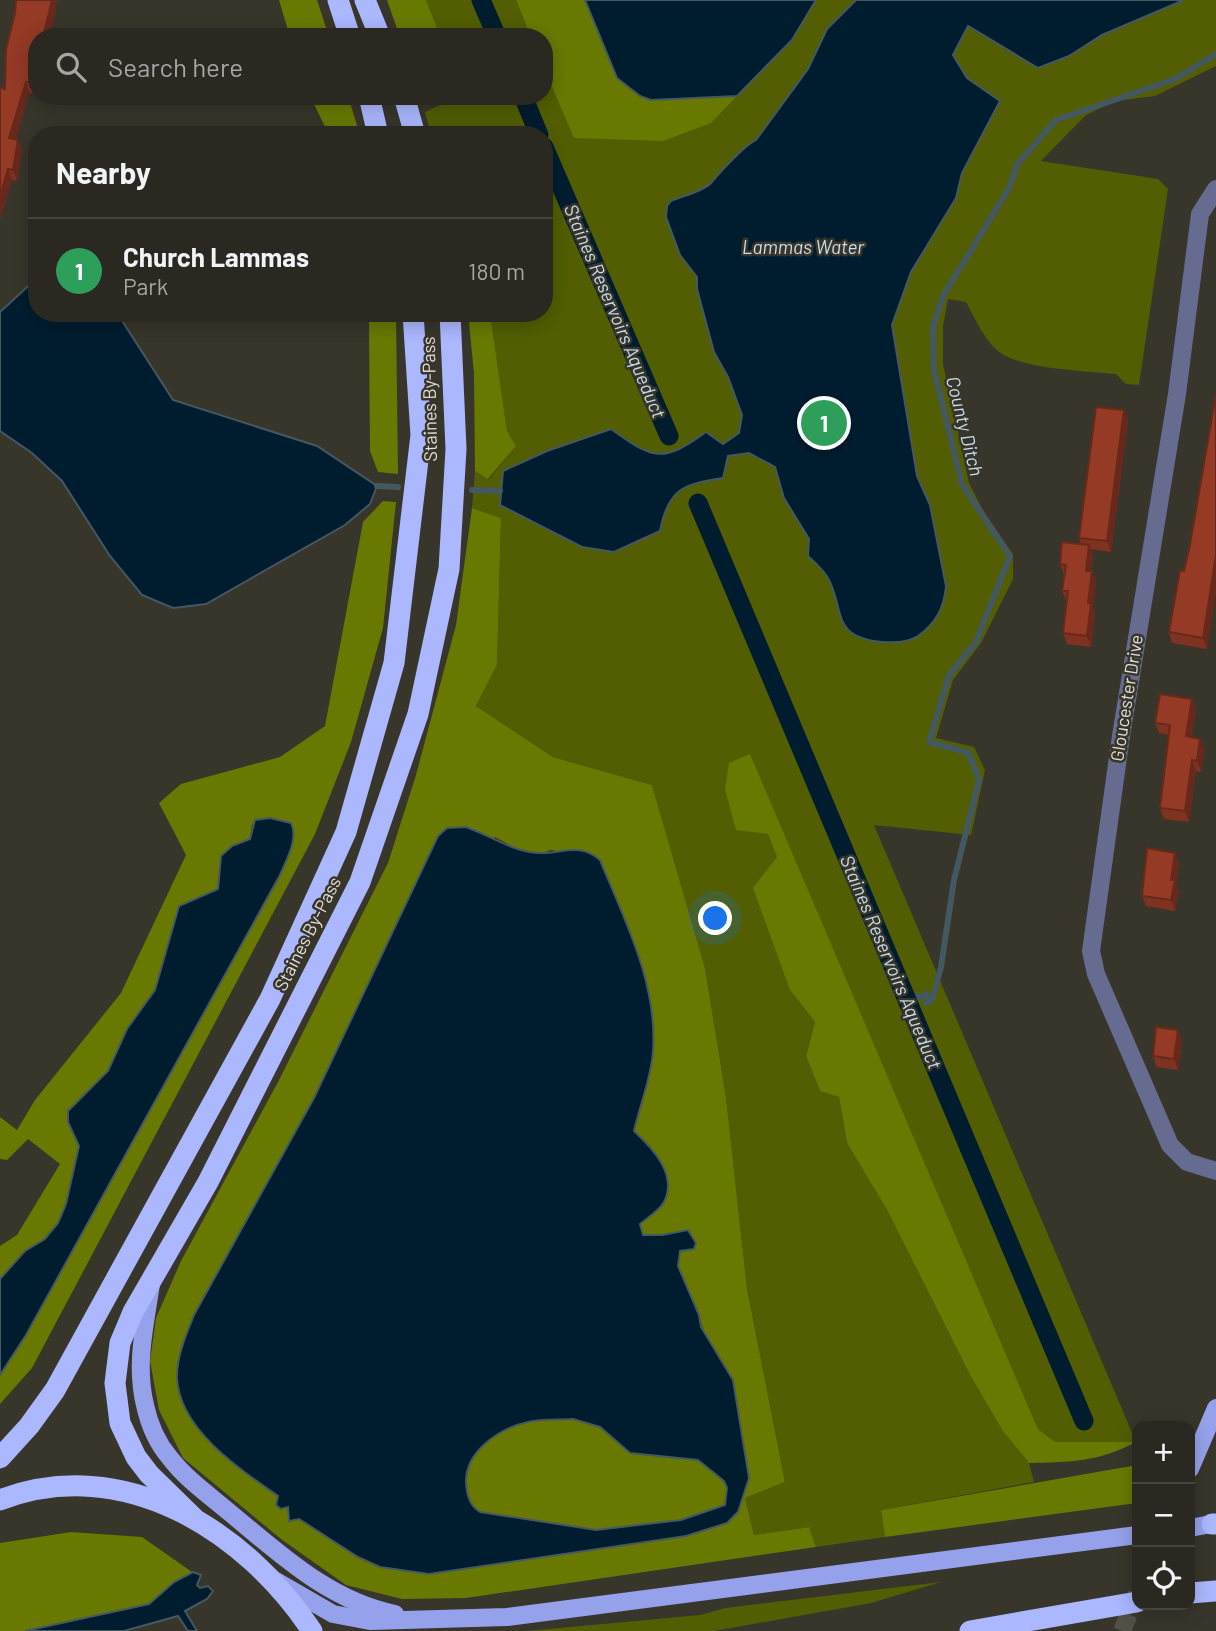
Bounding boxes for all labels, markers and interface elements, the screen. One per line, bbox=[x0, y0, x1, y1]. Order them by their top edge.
search box bbox=[28, 28, 553, 105]
icon: search bbox=[52, 48, 90, 86]
text: Search here bbox=[108, 51, 243, 82]
text: Nearby bbox=[56, 154, 151, 190]
water label: Staines Reservoirs Aqueduct bbox=[560, 200, 671, 422]
water label: Lammas Water bbox=[742, 235, 865, 258]
text: Church Lammas bbox=[123, 241, 309, 272]
text: 1 bbox=[75, 257, 83, 285]
text: 180 m bbox=[468, 257, 525, 285]
text: Park bbox=[123, 272, 168, 300]
street label: Staines By-Pass bbox=[417, 336, 441, 462]
water label: County Ditch bbox=[942, 374, 989, 478]
pin: 1 bbox=[801, 397, 847, 449]
street label: Gloucester Drive bbox=[1105, 633, 1147, 763]
water label: Staines Reservoirs Aqueduct bbox=[836, 851, 947, 1073]
street label: Staines By-Pass bbox=[269, 873, 345, 994]
your location bbox=[698, 901, 732, 935]
map controls bbox=[1132, 1421, 1195, 1610]
button: + bbox=[1132, 1421, 1195, 1484]
button: − bbox=[1132, 1484, 1195, 1547]
button: locate bbox=[1132, 1547, 1195, 1610]

